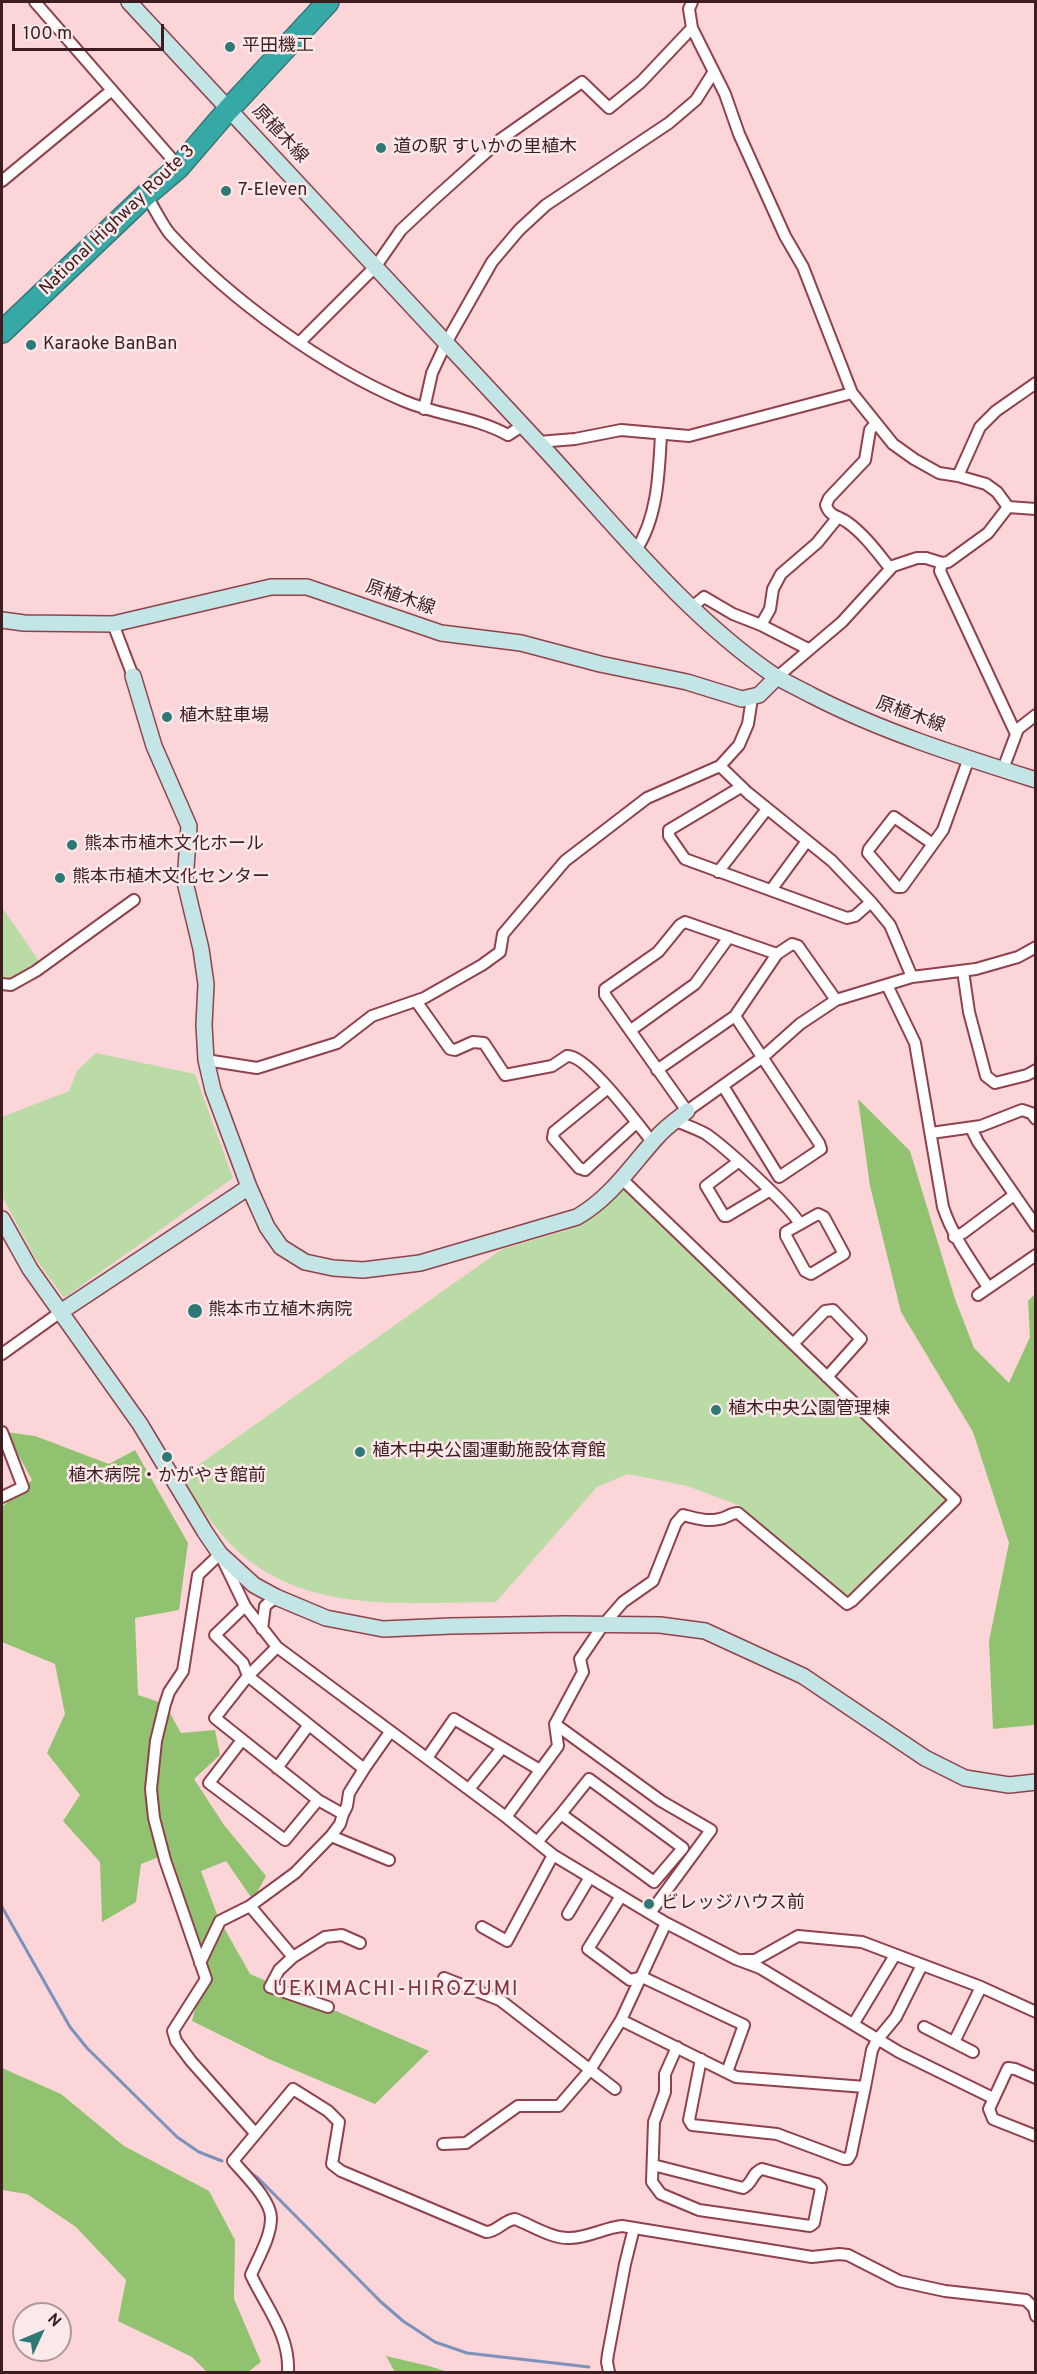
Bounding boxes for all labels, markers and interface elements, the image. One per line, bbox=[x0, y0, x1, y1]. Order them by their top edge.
scale bar bbox=[15, 12, 166, 50]
text: 100 m bbox=[23, 23, 72, 46]
place label: 平田機工 bbox=[242, 36, 314, 58]
marker: 平田機工 bbox=[223, 40, 237, 54]
street label: 原植木線 bbox=[247, 101, 311, 169]
place label: 道の駅 すいかの里植木 bbox=[393, 137, 577, 159]
street label: National Highway Route 3 bbox=[36, 141, 200, 301]
marker: 道の駅 すいかの里植木 bbox=[374, 141, 388, 155]
place label: 7-Eleven bbox=[238, 180, 307, 202]
marker: 7-Eleven bbox=[219, 184, 233, 198]
place label: Karaoke BanBan bbox=[43, 334, 177, 356]
marker: Karaoke BanBan bbox=[24, 338, 38, 352]
street label: 原植木線 bbox=[362, 577, 438, 621]
street label: 原植木線 bbox=[872, 694, 948, 738]
place label: 植木駐車場 bbox=[179, 706, 269, 728]
marker: 植木駐車場 bbox=[160, 710, 174, 724]
place label: 熊本市植木文化ホール bbox=[84, 834, 264, 856]
marker: 熊本市植木文化ホール bbox=[65, 838, 79, 852]
place label: 熊本市植木文化センター bbox=[72, 867, 270, 889]
marker: 熊本市植木文化センター bbox=[53, 871, 67, 885]
place label: 熊本市立植木病院 bbox=[208, 1300, 352, 1322]
marker: 熊本市立植木病院 bbox=[186, 1302, 204, 1320]
place label: 植木中央公園管理棟 bbox=[728, 1399, 890, 1421]
marker: 植木中央公園管理棟 bbox=[709, 1403, 723, 1417]
place label: 植木中央公園運動施設体育館 bbox=[372, 1441, 606, 1463]
marker: 植木中央公園運動施設体育館 bbox=[353, 1445, 367, 1459]
marker: 植木病院・かがやき館前 bbox=[160, 1450, 174, 1464]
place label: 植木病院・かがやき館前 bbox=[68, 1466, 266, 1488]
place label: ビレッジハウス前 bbox=[661, 1893, 805, 1915]
marker: ビレッジハウス前 bbox=[642, 1897, 656, 1911]
district label: UEKIMACHI-HIROZUMI bbox=[273, 1978, 519, 2004]
north arrow bbox=[12, 2302, 72, 2362]
text: N bbox=[42, 2310, 65, 2332]

